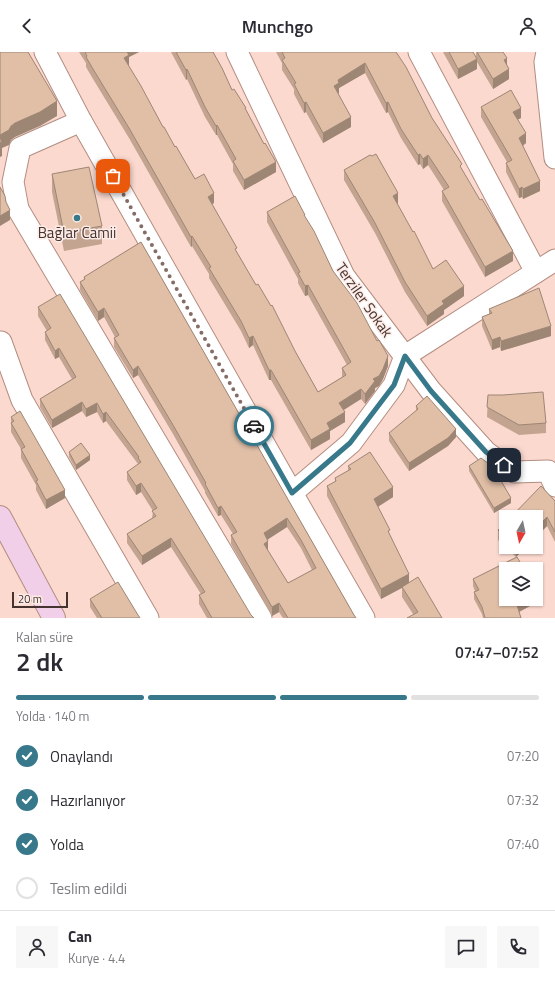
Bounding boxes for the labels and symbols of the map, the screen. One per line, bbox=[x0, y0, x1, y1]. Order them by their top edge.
pin bbox=[96, 159, 130, 193]
marker: Bağlar Camii bbox=[72, 213, 82, 223]
place label: Bağlar Camii bbox=[38, 221, 116, 244]
street label: Terziler Sokak bbox=[330, 258, 399, 342]
courier bbox=[234, 406, 274, 446]
pin bbox=[487, 448, 521, 482]
north arrow bbox=[499, 510, 543, 554]
scale bar bbox=[12, 590, 68, 609]

